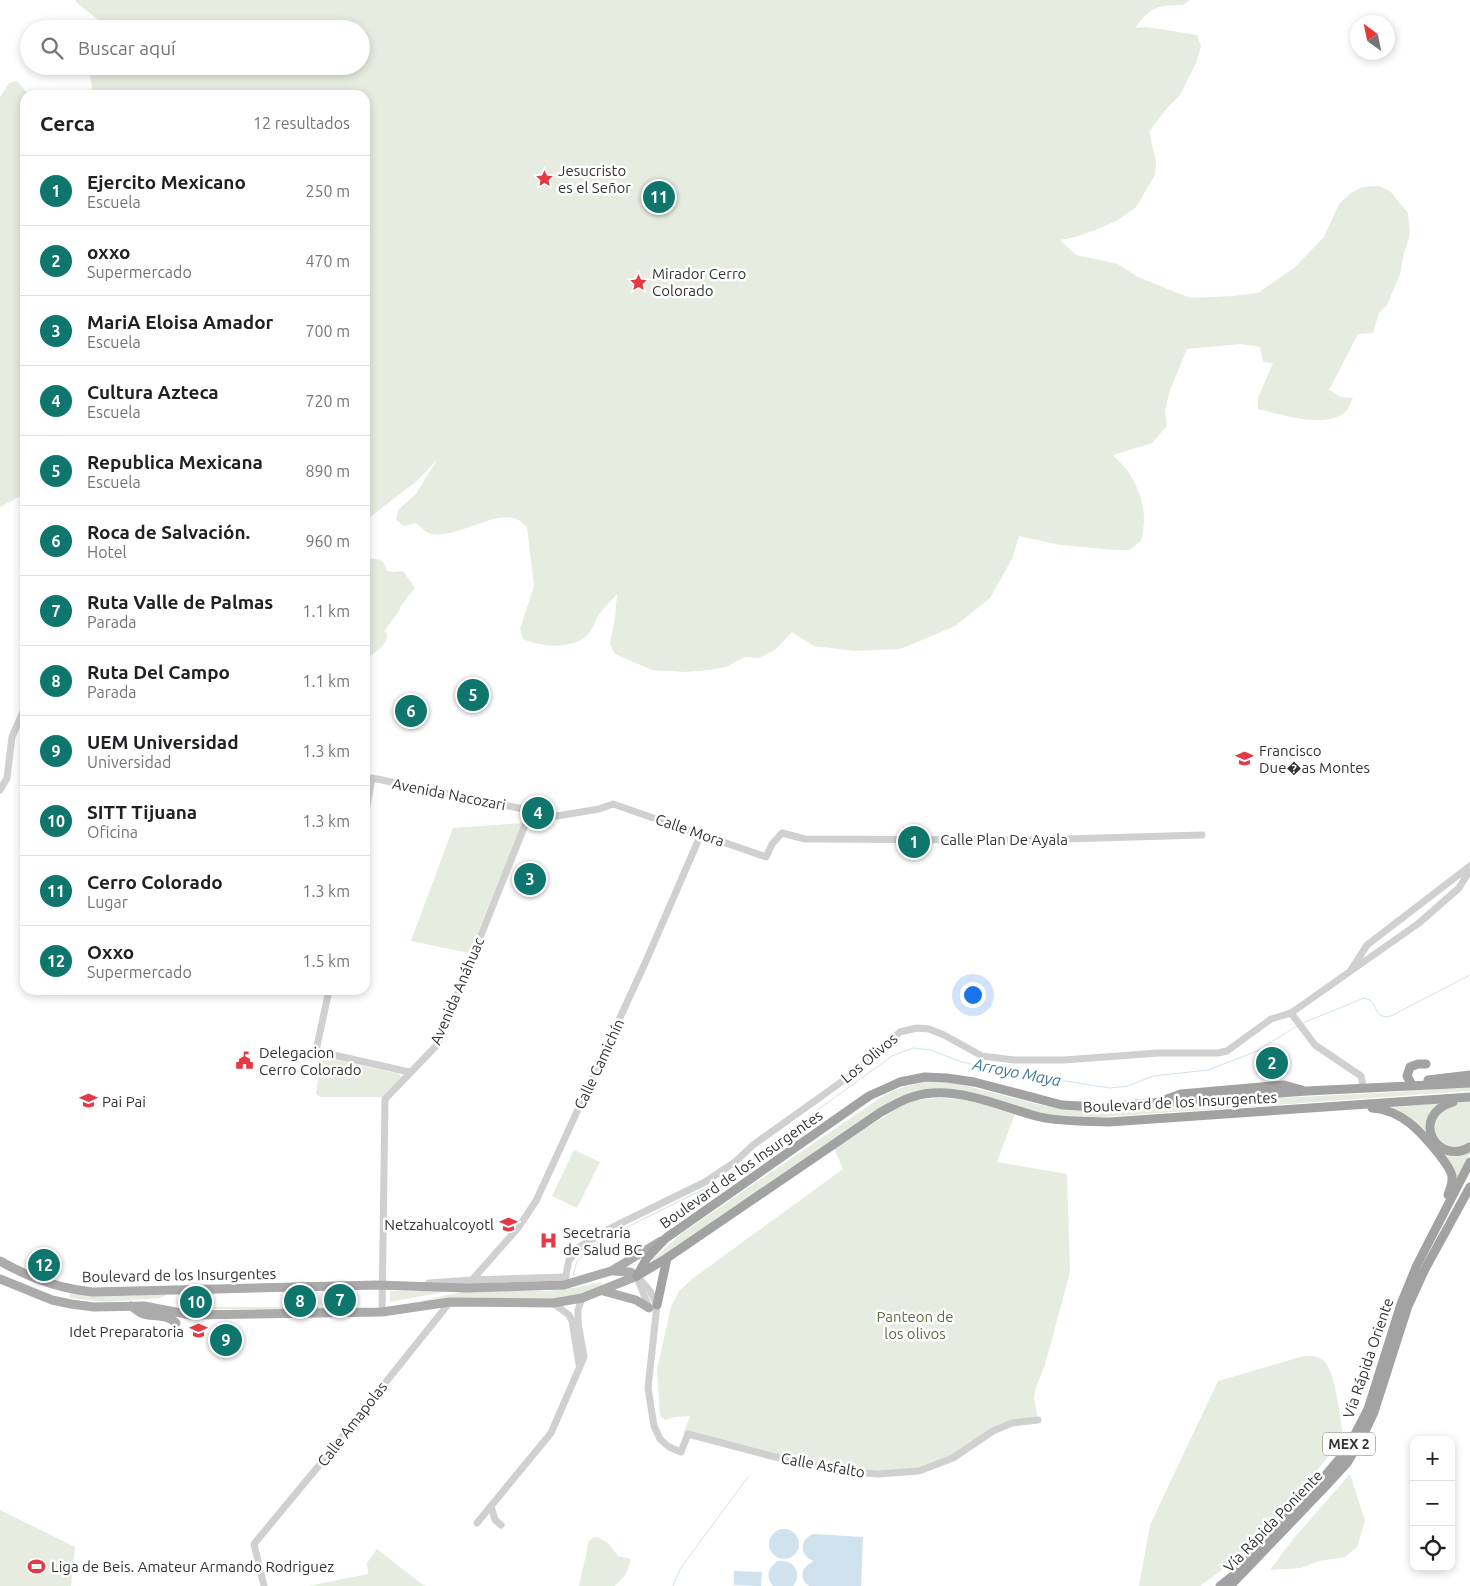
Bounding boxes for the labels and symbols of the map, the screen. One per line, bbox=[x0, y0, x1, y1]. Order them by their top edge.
north arrow bbox=[1350, 15, 1395, 60]
place label: Jesucristo es el Señor bbox=[558, 162, 631, 196]
place icon: Jesucristo es el Señor bbox=[534, 169, 554, 189]
pin: 11 bbox=[643, 178, 675, 216]
place label: Mirador Cerro Colorado bbox=[652, 265, 746, 299]
place icon: Mirador Cerro Colorado bbox=[628, 272, 648, 292]
pin: 5 bbox=[457, 676, 489, 714]
pin: 6 bbox=[395, 692, 427, 730]
place label: Francisco Due�as Montes bbox=[1259, 742, 1370, 776]
school or university icon: Francisco Due�as Montes bbox=[1235, 749, 1255, 769]
street label: Avenida Nacozari bbox=[391, 775, 507, 813]
pin: 4 bbox=[522, 794, 554, 832]
street label: Calle Mora bbox=[653, 810, 727, 850]
pin: 1 bbox=[898, 823, 930, 861]
street label: Calle Plan De Ayala bbox=[940, 831, 1068, 848]
pin: 3 bbox=[514, 860, 546, 898]
street label: Avenida Anáhuac bbox=[427, 935, 487, 1047]
your location bbox=[960, 982, 986, 1008]
street label: Calle Camichín bbox=[571, 1016, 627, 1112]
street label: Los Olivos bbox=[837, 1030, 901, 1086]
place label: Delegacion Cerro Colorado bbox=[259, 1044, 362, 1078]
pin: 2 bbox=[1256, 1044, 1288, 1082]
public building icon: Delegacion Cerro Colorado bbox=[235, 1051, 255, 1071]
water label: Arroyo Maya bbox=[970, 1054, 1063, 1089]
street label: Boulevard de los Insurgentes bbox=[1082, 1088, 1278, 1116]
school or university icon: Pai Pai bbox=[78, 1091, 98, 1111]
place label: Pai Pai bbox=[102, 1093, 146, 1110]
street label: Boulevard de los Insurgentes bbox=[657, 1106, 825, 1232]
school or university icon: Netzahualcoyotl bbox=[498, 1214, 518, 1234]
place label: Netzahualcoyotl bbox=[384, 1216, 494, 1233]
place label: Secetraria de Salud BC bbox=[563, 1224, 643, 1258]
hospital icon: Secetraria de Salud BC bbox=[539, 1231, 559, 1251]
pin: 12 bbox=[28, 1246, 60, 1284]
street label: Boulevard de los Insurgentes bbox=[82, 1265, 276, 1285]
pin: 7 bbox=[324, 1281, 356, 1319]
pin: 8 bbox=[284, 1282, 316, 1320]
pin: 10 bbox=[180, 1283, 212, 1321]
street label: Vía Rápida Oriente bbox=[1339, 1296, 1397, 1420]
park label: Panteon de los olivos bbox=[876, 1308, 954, 1342]
school or university icon: Idet Preparatoria bbox=[188, 1321, 208, 1341]
pin: 9 bbox=[210, 1321, 242, 1359]
place label: Idet Preparatoria bbox=[69, 1323, 184, 1340]
street label: Calle Amapolas bbox=[314, 1378, 390, 1470]
road number: MEX 2 bbox=[1323, 1432, 1375, 1456]
street label: Calle Asfalto bbox=[780, 1449, 866, 1481]
street label: Vía Rápida Poniente bbox=[1220, 1467, 1326, 1575]
sports icon: Liga de Beis. Amateur Armando Rodriguez bbox=[27, 1556, 47, 1576]
place label: Liga de Beis. Amateur Armando Rodriguez bbox=[51, 1558, 334, 1575]

